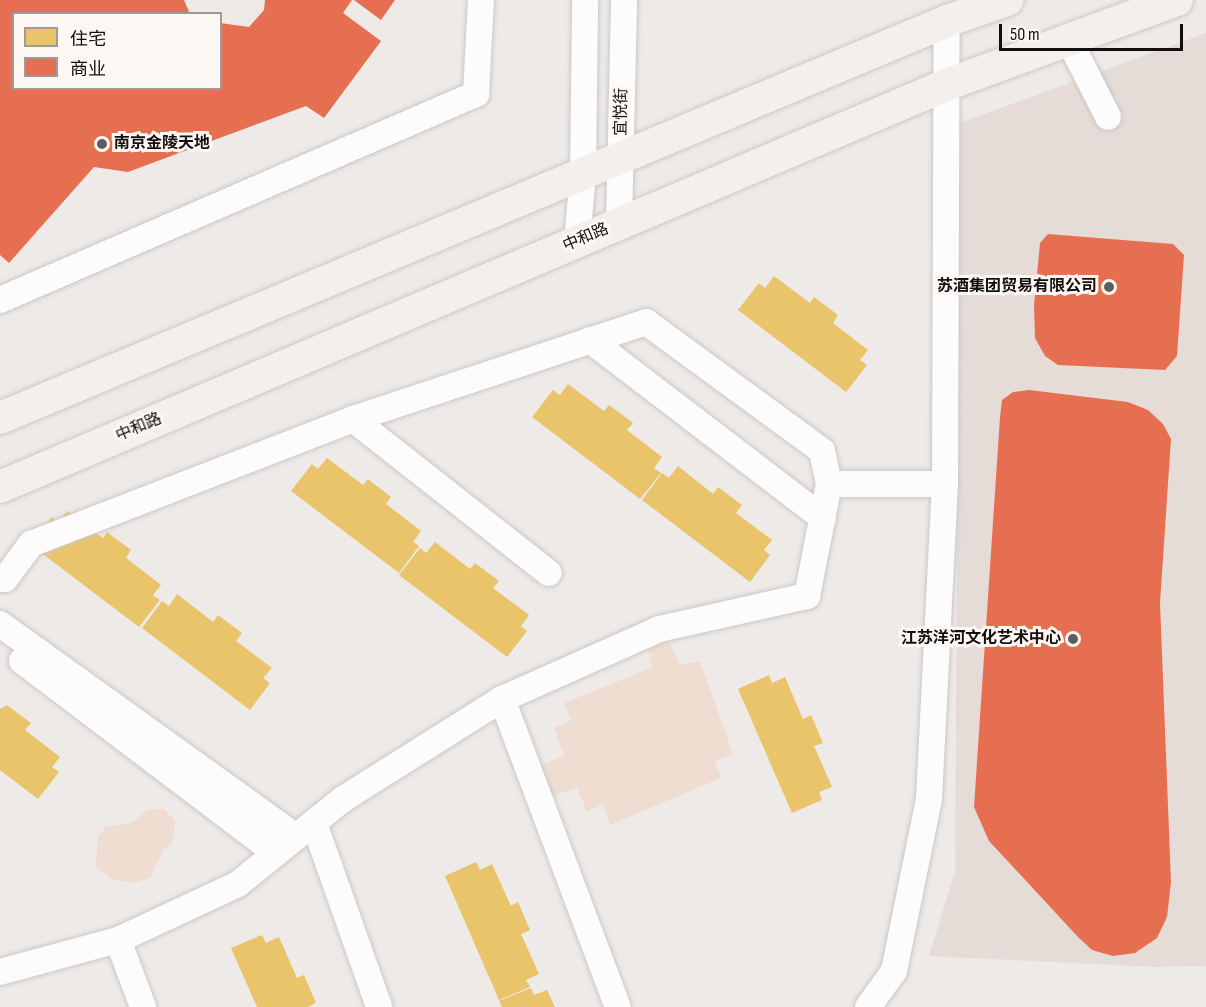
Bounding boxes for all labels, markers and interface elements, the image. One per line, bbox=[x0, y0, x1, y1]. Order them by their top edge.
legend bbox=[12, 12, 222, 90]
scale bar bbox=[1002, 12, 1186, 50]
text: 50 m bbox=[1010, 24, 1040, 45]
text: 住宅 bbox=[70, 29, 106, 50]
text: 商业 bbox=[70, 59, 106, 80]
street label: 宜悦街 bbox=[612, 88, 632, 136]
place label: 南京金陵天地 bbox=[114, 134, 210, 154]
marker: 南京金陵天地 bbox=[95, 137, 109, 151]
street label: 中和路 bbox=[560, 220, 612, 256]
place label: 苏酒集团贸易有限公司 bbox=[937, 277, 1097, 297]
marker: 苏酒集团贸易有限公司 bbox=[1102, 280, 1116, 294]
street label: 中和路 bbox=[113, 410, 165, 446]
place label: 江苏洋河文化艺术中心 bbox=[901, 629, 1061, 649]
marker: 江苏洋河文化艺术中心 bbox=[1066, 632, 1080, 646]

